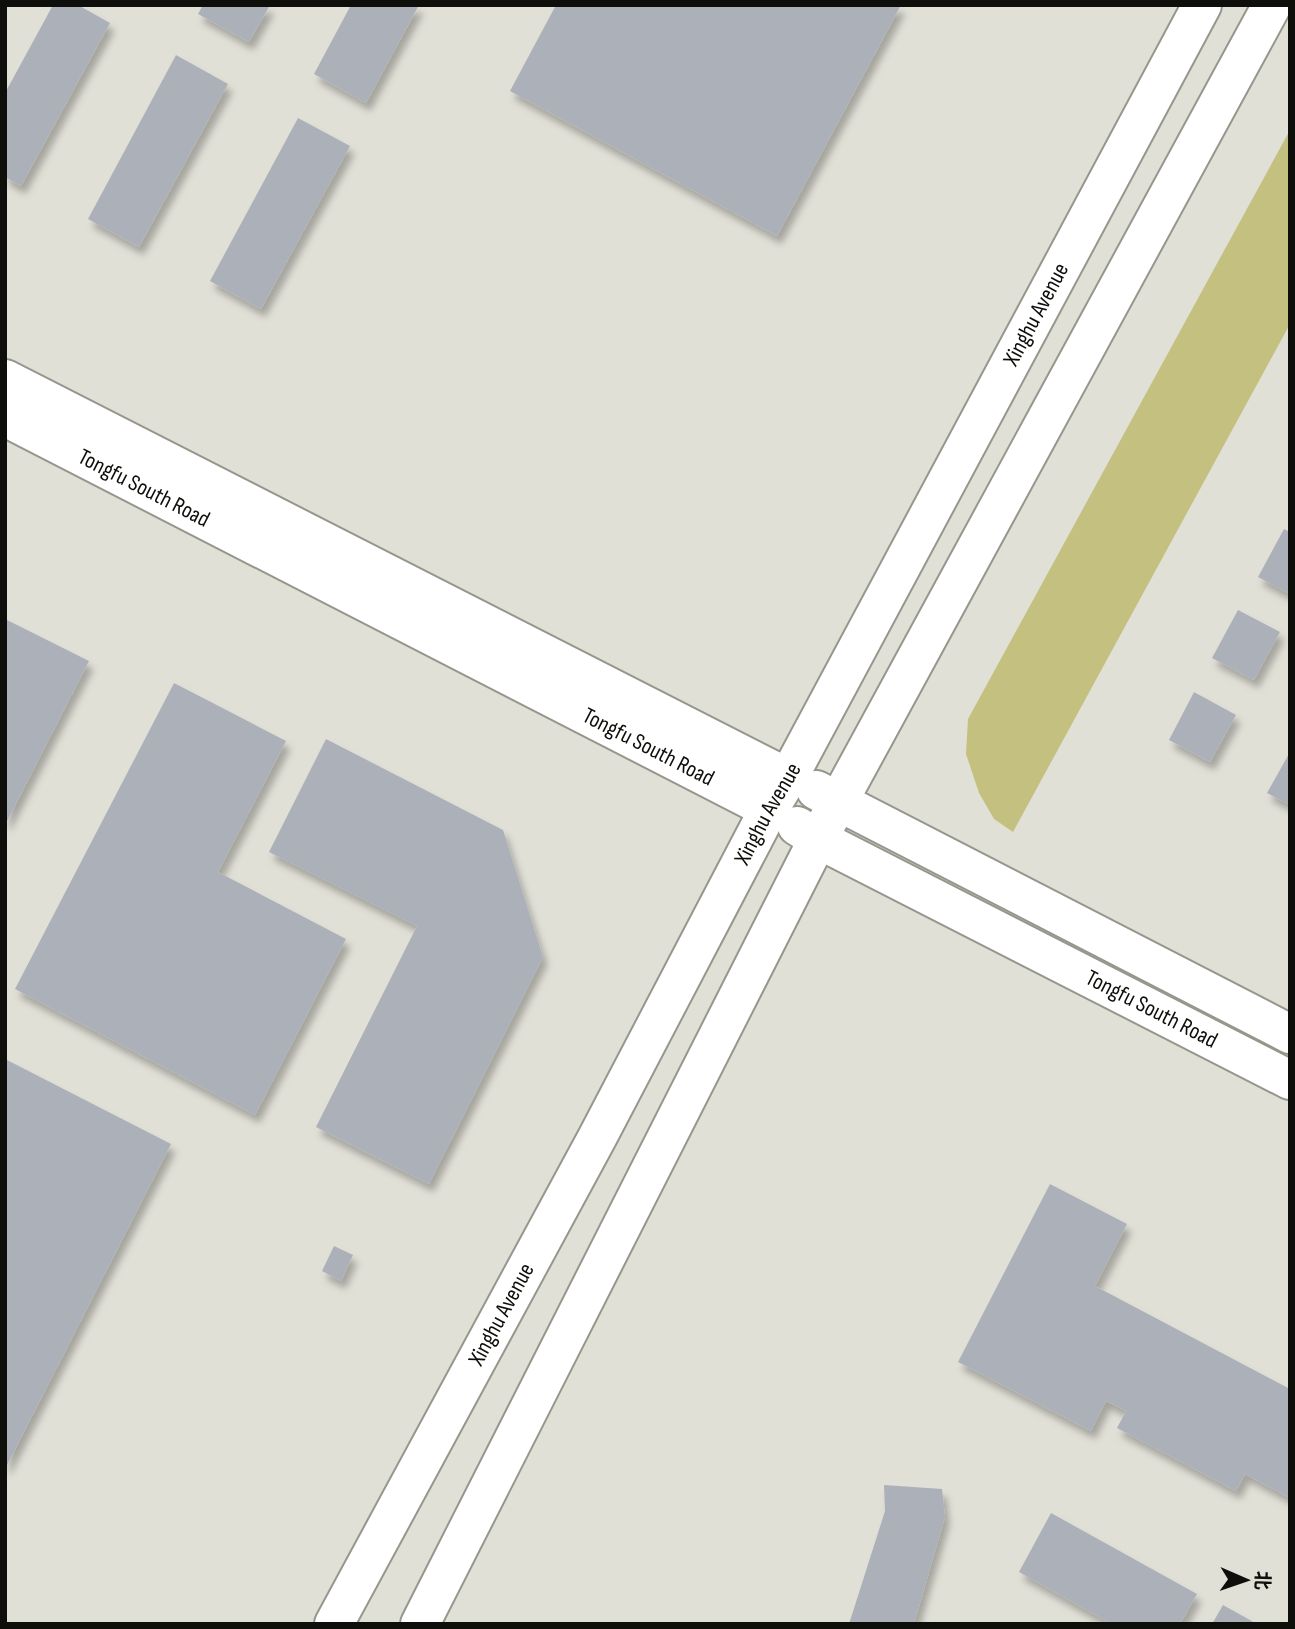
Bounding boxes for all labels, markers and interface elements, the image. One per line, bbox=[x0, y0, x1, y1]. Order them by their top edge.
street label: Xinghu Avenue bbox=[997, 258, 1075, 372]
street label: Tongfu South Road bbox=[73, 443, 214, 534]
street label: Tongfu South Road bbox=[578, 702, 719, 792]
street label: Xinghu Avenue bbox=[728, 758, 807, 871]
street label: Tongfu South Road bbox=[1081, 964, 1222, 1054]
street label: Xinghu Avenue bbox=[462, 1258, 541, 1371]
north arrow bbox=[1211, 1545, 1281, 1615]
text: 北 bbox=[1250, 1571, 1273, 1590]

